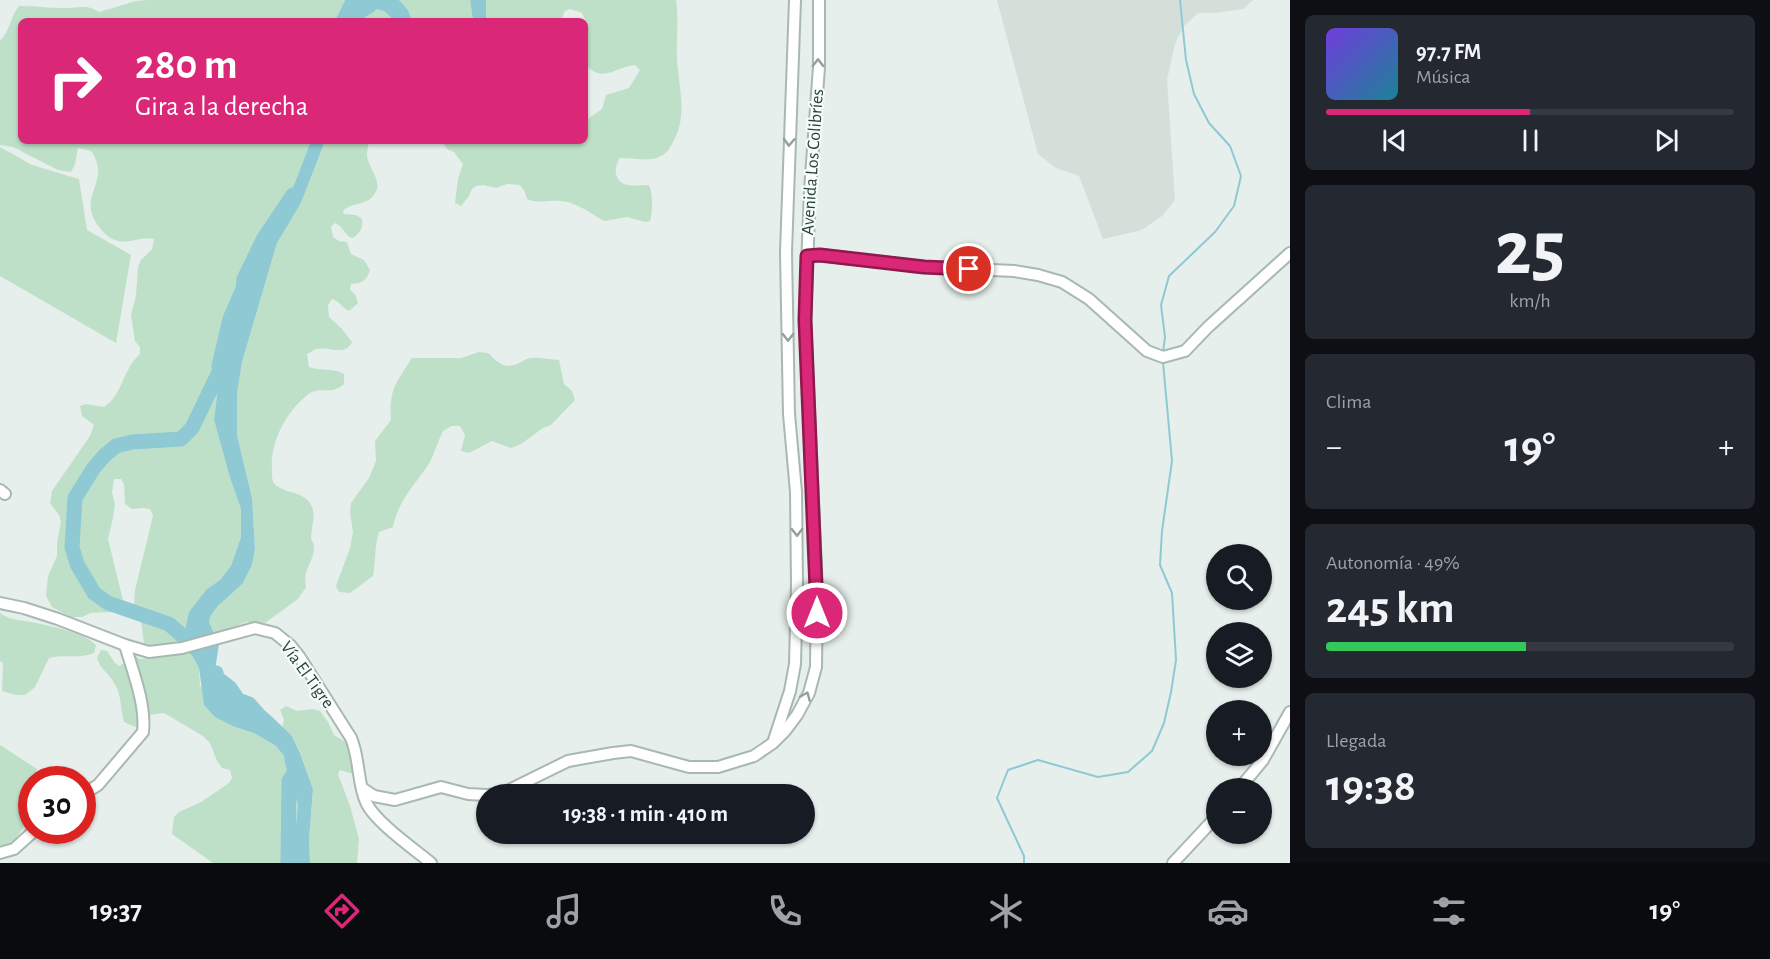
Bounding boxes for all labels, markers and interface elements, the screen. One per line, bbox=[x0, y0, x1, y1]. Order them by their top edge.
text: 97.7 FM bbox=[1416, 41, 1481, 63]
icon: right bbox=[36, 42, 114, 120]
text: 280 m bbox=[135, 44, 238, 86]
one-way arrow bbox=[812, 58, 825, 67]
text: Música bbox=[1416, 67, 1471, 87]
street label: Avenida Los Colibríes bbox=[799, 88, 827, 236]
text: Gira a la derecha bbox=[135, 93, 308, 120]
icon: previous bbox=[1378, 124, 1411, 157]
icon: pause bbox=[1514, 124, 1547, 157]
icon: next bbox=[1650, 124, 1683, 157]
one-way arrow bbox=[783, 138, 796, 147]
text: 25 bbox=[1495, 211, 1565, 289]
pin bbox=[943, 243, 994, 294]
icon: arrive bbox=[952, 252, 985, 285]
text: km/h bbox=[1509, 291, 1551, 311]
one-way arrow bbox=[781, 333, 794, 342]
text: Clima bbox=[1326, 392, 1371, 412]
text: 19° bbox=[1504, 425, 1556, 470]
text: − bbox=[1326, 431, 1342, 464]
text: + bbox=[1718, 431, 1734, 464]
one-way arrow bbox=[791, 527, 803, 536]
map controls bbox=[1206, 544, 1272, 844]
button: search bbox=[1206, 544, 1272, 610]
text: Autonomía · 49% bbox=[1326, 553, 1460, 573]
position arrow bbox=[785, 581, 849, 645]
text: 245 km bbox=[1326, 586, 1455, 631]
button: layers bbox=[1206, 622, 1272, 688]
street label: Vía El Tigre bbox=[277, 638, 337, 712]
one-way arrow bbox=[799, 692, 811, 703]
button: + bbox=[1206, 700, 1272, 766]
text: Llegada bbox=[1326, 731, 1387, 751]
text: 19:38 bbox=[1326, 764, 1416, 809]
speed limit sign: 30 bbox=[18, 766, 96, 844]
button: − bbox=[1206, 778, 1272, 844]
text: 19:38 · 1 min · 410 m bbox=[563, 803, 728, 825]
icon: directions bbox=[321, 890, 363, 932]
icon: music bbox=[543, 890, 585, 932]
icon: phone bbox=[764, 890, 806, 932]
icon: climate bbox=[985, 890, 1027, 932]
icon: car bbox=[1207, 890, 1249, 932]
icon: filters bbox=[1428, 890, 1470, 932]
text: 19:37 bbox=[90, 897, 142, 924]
text: 19° bbox=[1650, 897, 1680, 924]

